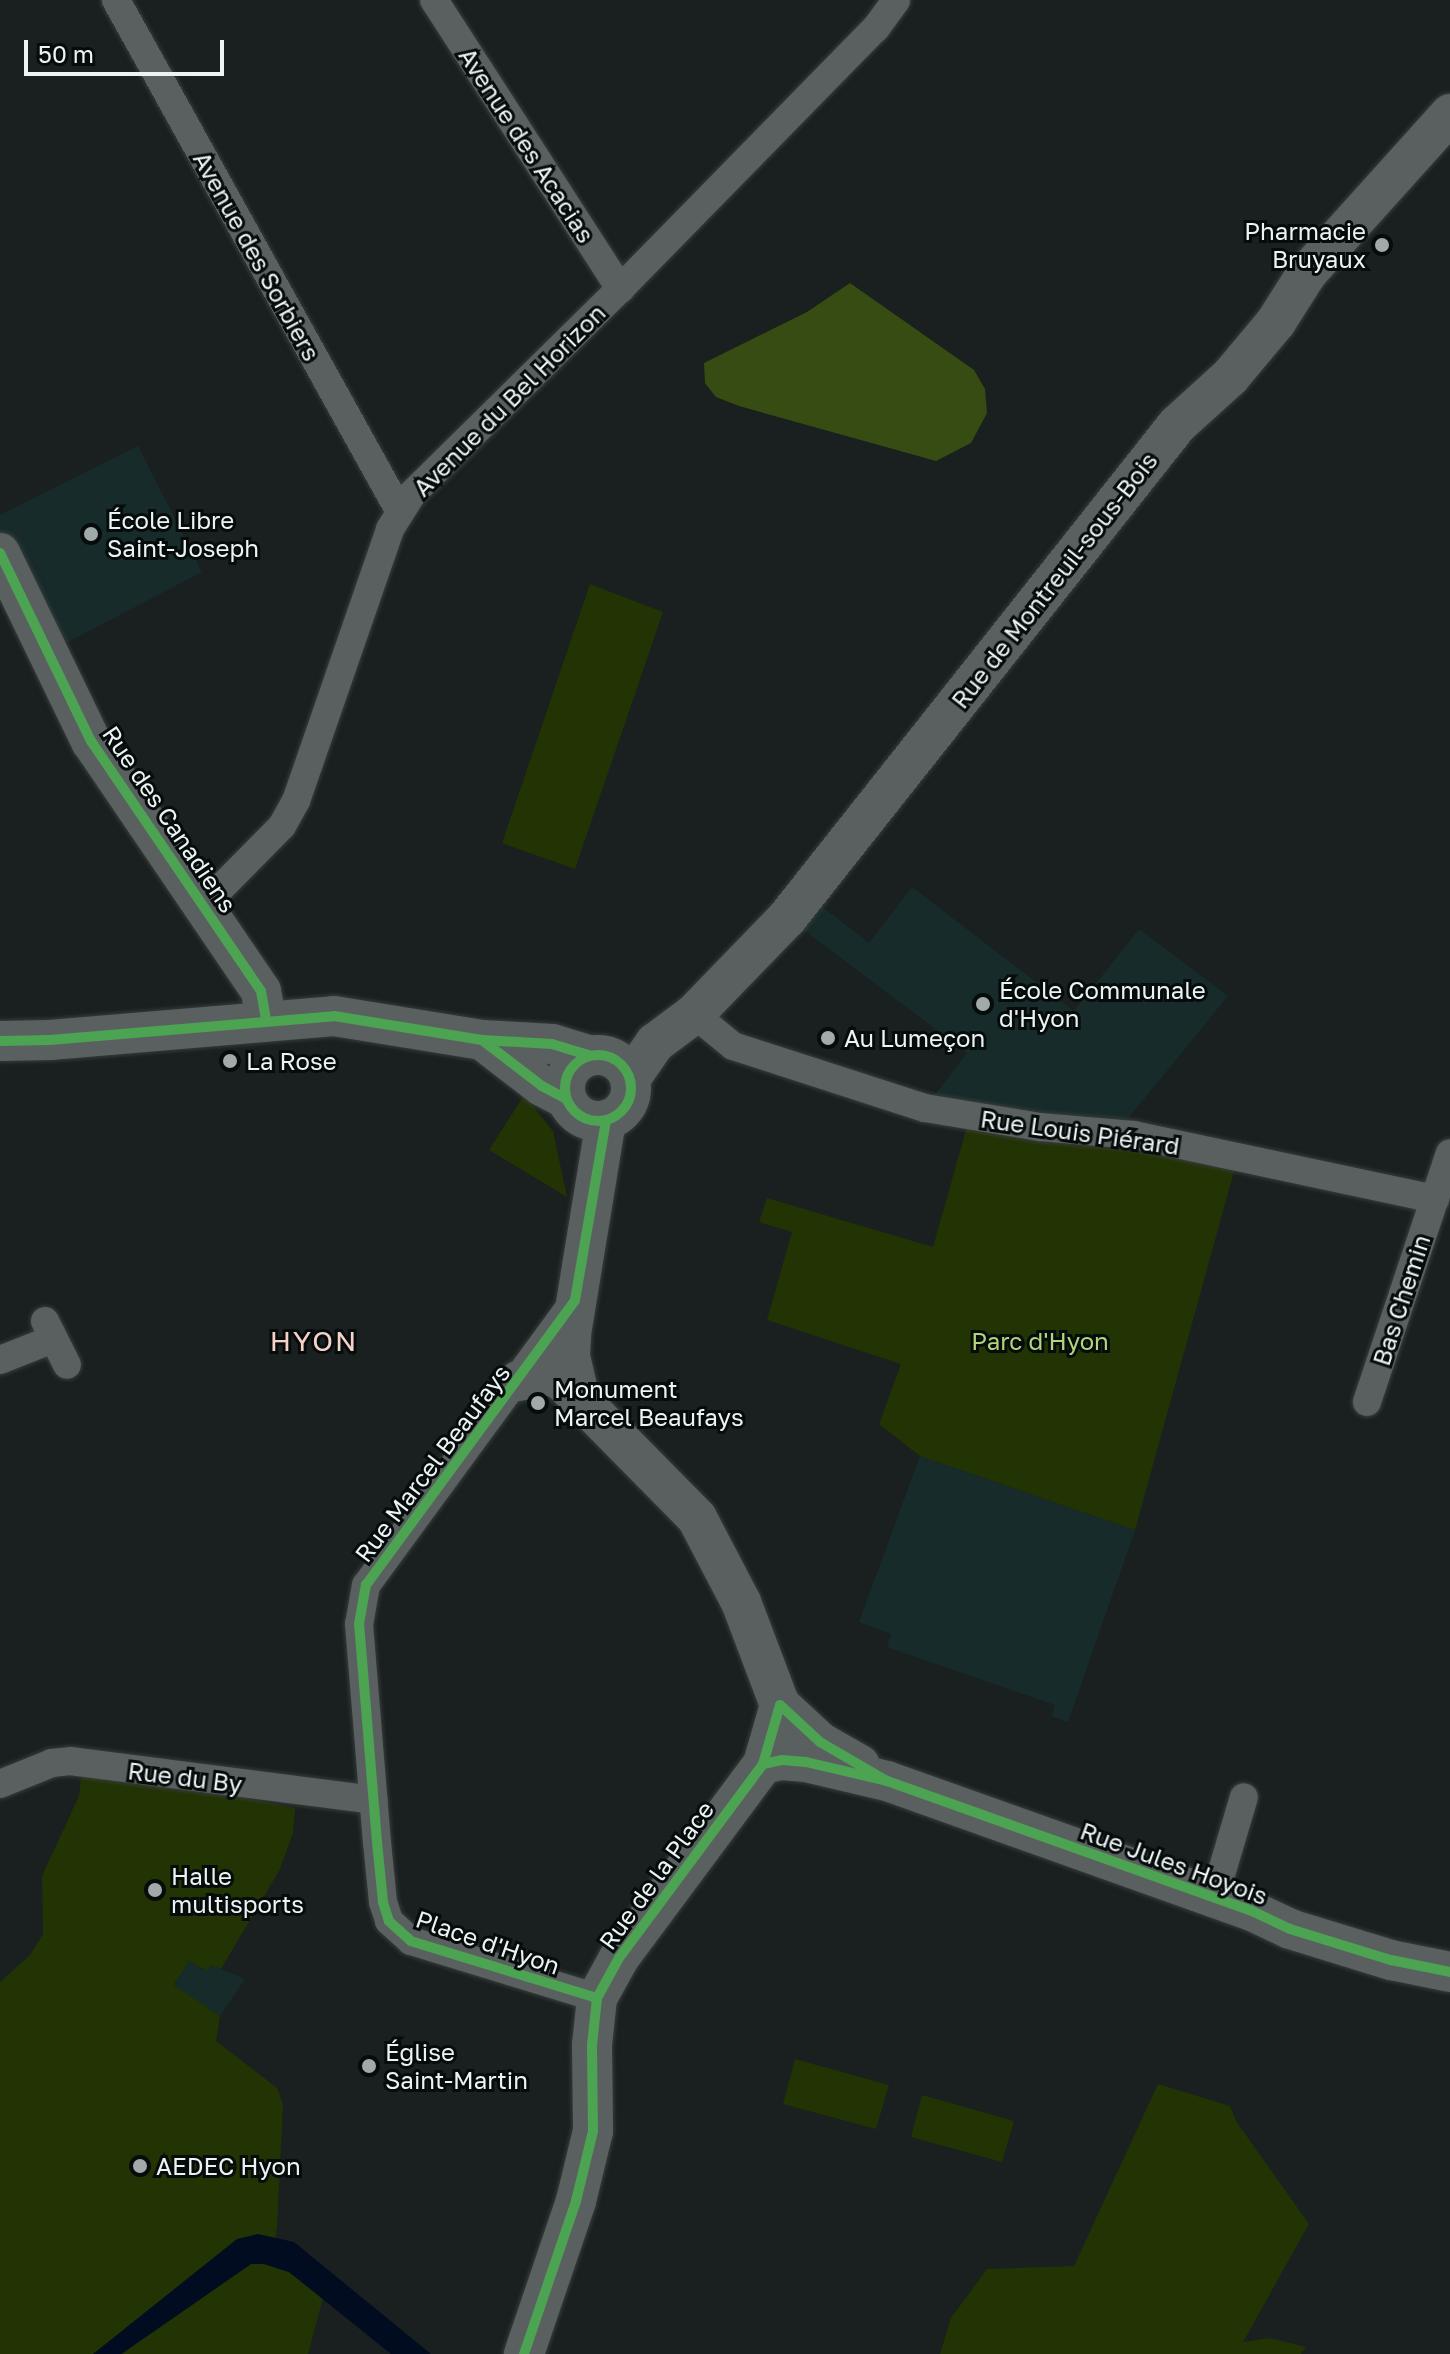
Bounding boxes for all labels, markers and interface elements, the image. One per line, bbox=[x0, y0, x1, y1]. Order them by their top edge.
scale bar bbox=[28, 24, 228, 74]
text: 50 m bbox=[38, 39, 94, 68]
street label: Avenue des Acacias bbox=[453, 42, 601, 248]
street label: Avenue des Sorbiers bbox=[188, 146, 326, 366]
place label: Pharmacie Bruyaux bbox=[1244, 217, 1366, 273]
marker: Pharmacie Bruyaux bbox=[1373, 236, 1391, 254]
street label: Avenue du Bel Horizon bbox=[407, 298, 611, 502]
street label: Rue de Montreuil-sous-Bois bbox=[945, 446, 1163, 714]
place label: École Libre Saint-Joseph bbox=[107, 506, 259, 562]
marker: École Libre Saint-Joseph bbox=[82, 525, 100, 543]
street label: Rue des Canadiens bbox=[97, 720, 243, 918]
place label: École Communale d'Hyon bbox=[999, 976, 1206, 1032]
marker: École Communale d'Hyon bbox=[974, 995, 992, 1013]
place label: Au Lumeçon bbox=[844, 1024, 985, 1052]
marker: Au Lumeçon bbox=[819, 1029, 837, 1047]
place label: La Rose bbox=[246, 1047, 337, 1075]
marker: La Rose bbox=[221, 1052, 239, 1070]
street label: Rue Louis Piérard bbox=[979, 1104, 1181, 1160]
street label: Bas Chemin bbox=[1366, 1231, 1436, 1369]
district label: HYON bbox=[270, 1324, 358, 1358]
park label: Parc d'Hyon bbox=[971, 1327, 1109, 1355]
street label: Rue Marcel Beaufays bbox=[348, 1359, 516, 1567]
place label: Monument Marcel Beaufays bbox=[554, 1375, 744, 1431]
marker: Monument Marcel Beaufays bbox=[529, 1394, 547, 1412]
street label: Rue du By bbox=[126, 1756, 244, 1798]
street label: Rue de la Place bbox=[593, 1795, 719, 1955]
street label: Rue Jules Hoyois bbox=[1077, 1816, 1271, 1910]
place label: Halle multisports bbox=[171, 1862, 304, 1918]
marker: Halle multisports bbox=[146, 1881, 164, 1899]
street label: Place d'Hyon bbox=[412, 1904, 564, 1980]
place label: Église Saint-Martin bbox=[385, 2038, 528, 2094]
marker: Église Saint-Martin bbox=[360, 2057, 378, 2075]
place label: AEDEC Hyon bbox=[156, 2152, 301, 2180]
marker: AEDEC Hyon bbox=[131, 2157, 149, 2175]

